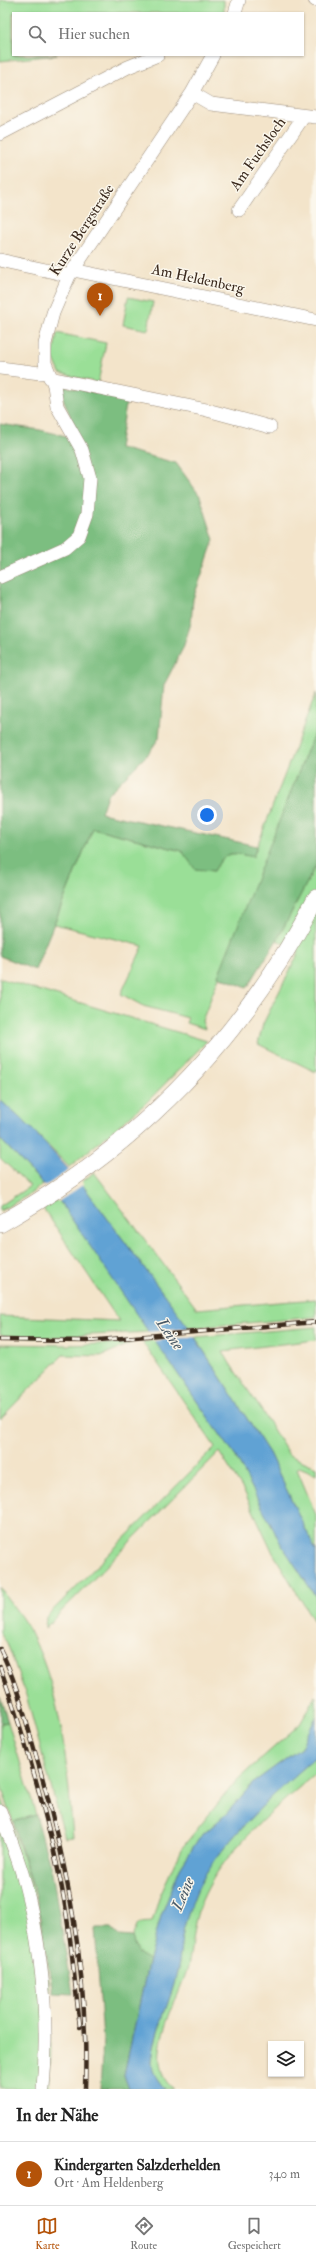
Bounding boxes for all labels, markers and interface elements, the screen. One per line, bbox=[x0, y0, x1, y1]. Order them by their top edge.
search box bbox=[12, 12, 304, 56]
icon: search bbox=[26, 23, 48, 45]
text: Hier suchen bbox=[58, 25, 130, 44]
street label: Am Fuchsloch bbox=[225, 114, 290, 195]
street label: Kurze Bergstraße bbox=[45, 181, 119, 279]
street label: Am Heldenberg bbox=[149, 260, 247, 298]
pin: 1 bbox=[87, 283, 113, 316]
your location bbox=[197, 805, 217, 825]
water label: Leine bbox=[151, 1313, 188, 1354]
water label: Leine bbox=[167, 1874, 199, 1915]
map controls bbox=[268, 2041, 304, 2077]
button: layers bbox=[268, 2041, 304, 2077]
text: In der Nähe bbox=[16, 2105, 98, 2126]
text: Kindergarten Salzderhelden bbox=[54, 2156, 221, 2175]
text: 1 bbox=[27, 2166, 31, 2182]
text: 340 m bbox=[269, 2166, 300, 2182]
text: Ort · Am Heldenberg bbox=[54, 2175, 163, 2191]
tab: Karte bbox=[35, 2215, 60, 2252]
tab: Route bbox=[130, 2215, 157, 2252]
tab: Gespeichert bbox=[228, 2215, 281, 2252]

